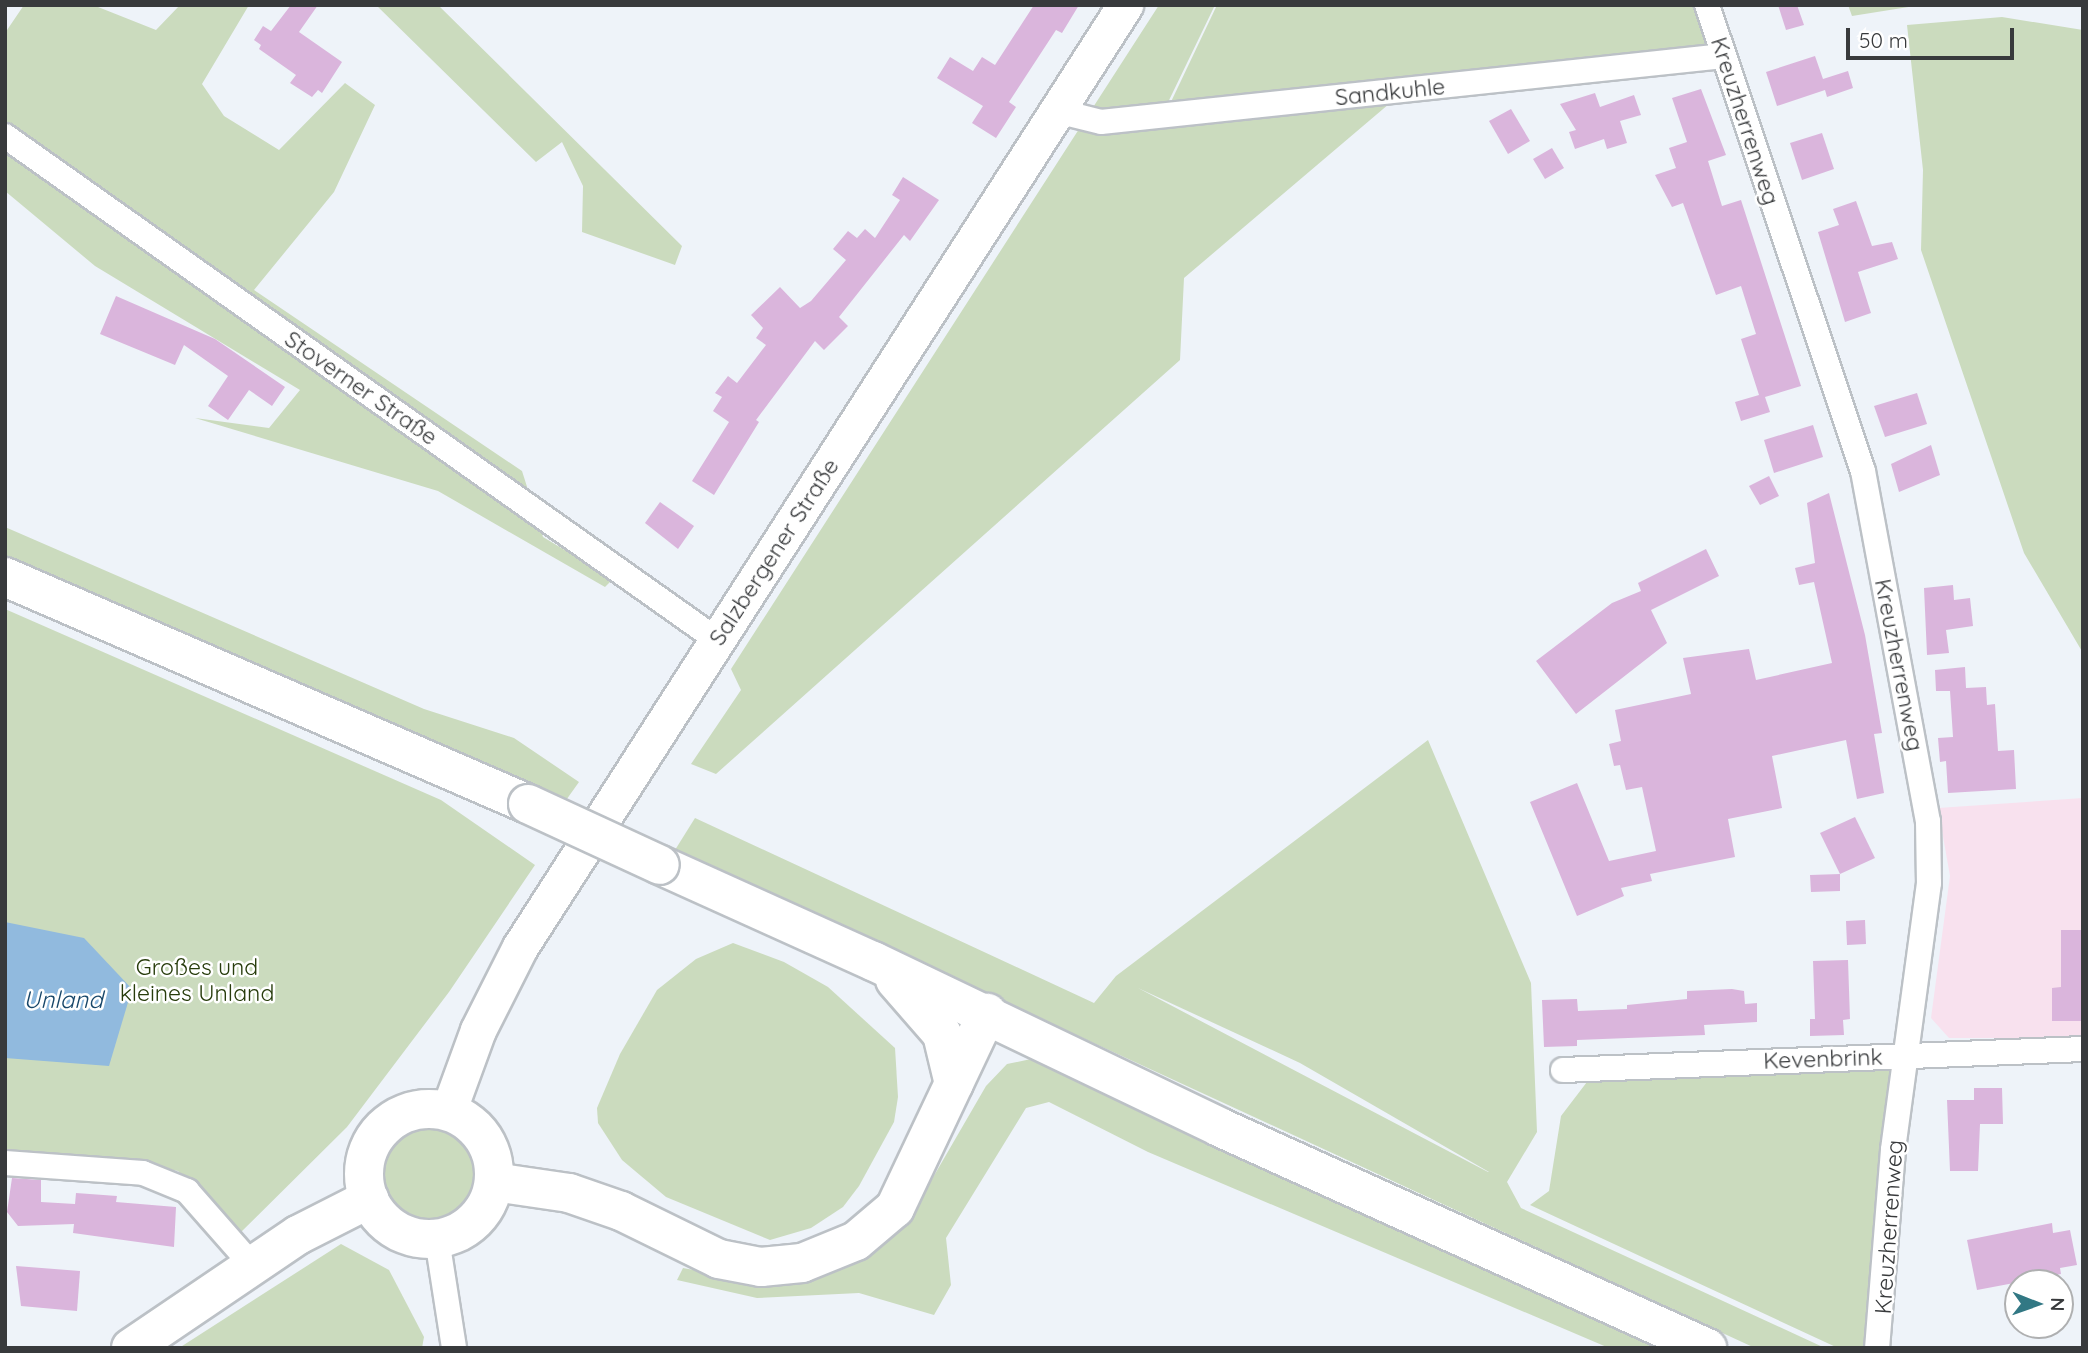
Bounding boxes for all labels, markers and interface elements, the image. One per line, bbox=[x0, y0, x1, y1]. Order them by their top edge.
scale bar bbox=[1850, 14, 2018, 58]
text: 50 m bbox=[1859, 27, 1908, 53]
street label: Kreuzherrenweg bbox=[1705, 34, 1785, 208]
street label: Sandkuhle bbox=[1334, 73, 1446, 111]
street label: Stoverner Straße bbox=[279, 325, 443, 451]
street label: Salzbergener Straße bbox=[703, 453, 845, 651]
street label: Kreuzherrenweg bbox=[1869, 577, 1929, 753]
park label: Großes und kleines Unland bbox=[120, 953, 274, 1007]
water label: Unland bbox=[23, 986, 103, 1014]
street label: Kevenbrink bbox=[1763, 1043, 1883, 1075]
street label: Kreuzherrenweg bbox=[1869, 1139, 1909, 1315]
north arrow bbox=[2004, 1269, 2074, 1339]
text: N bbox=[2046, 1297, 2070, 1312]

